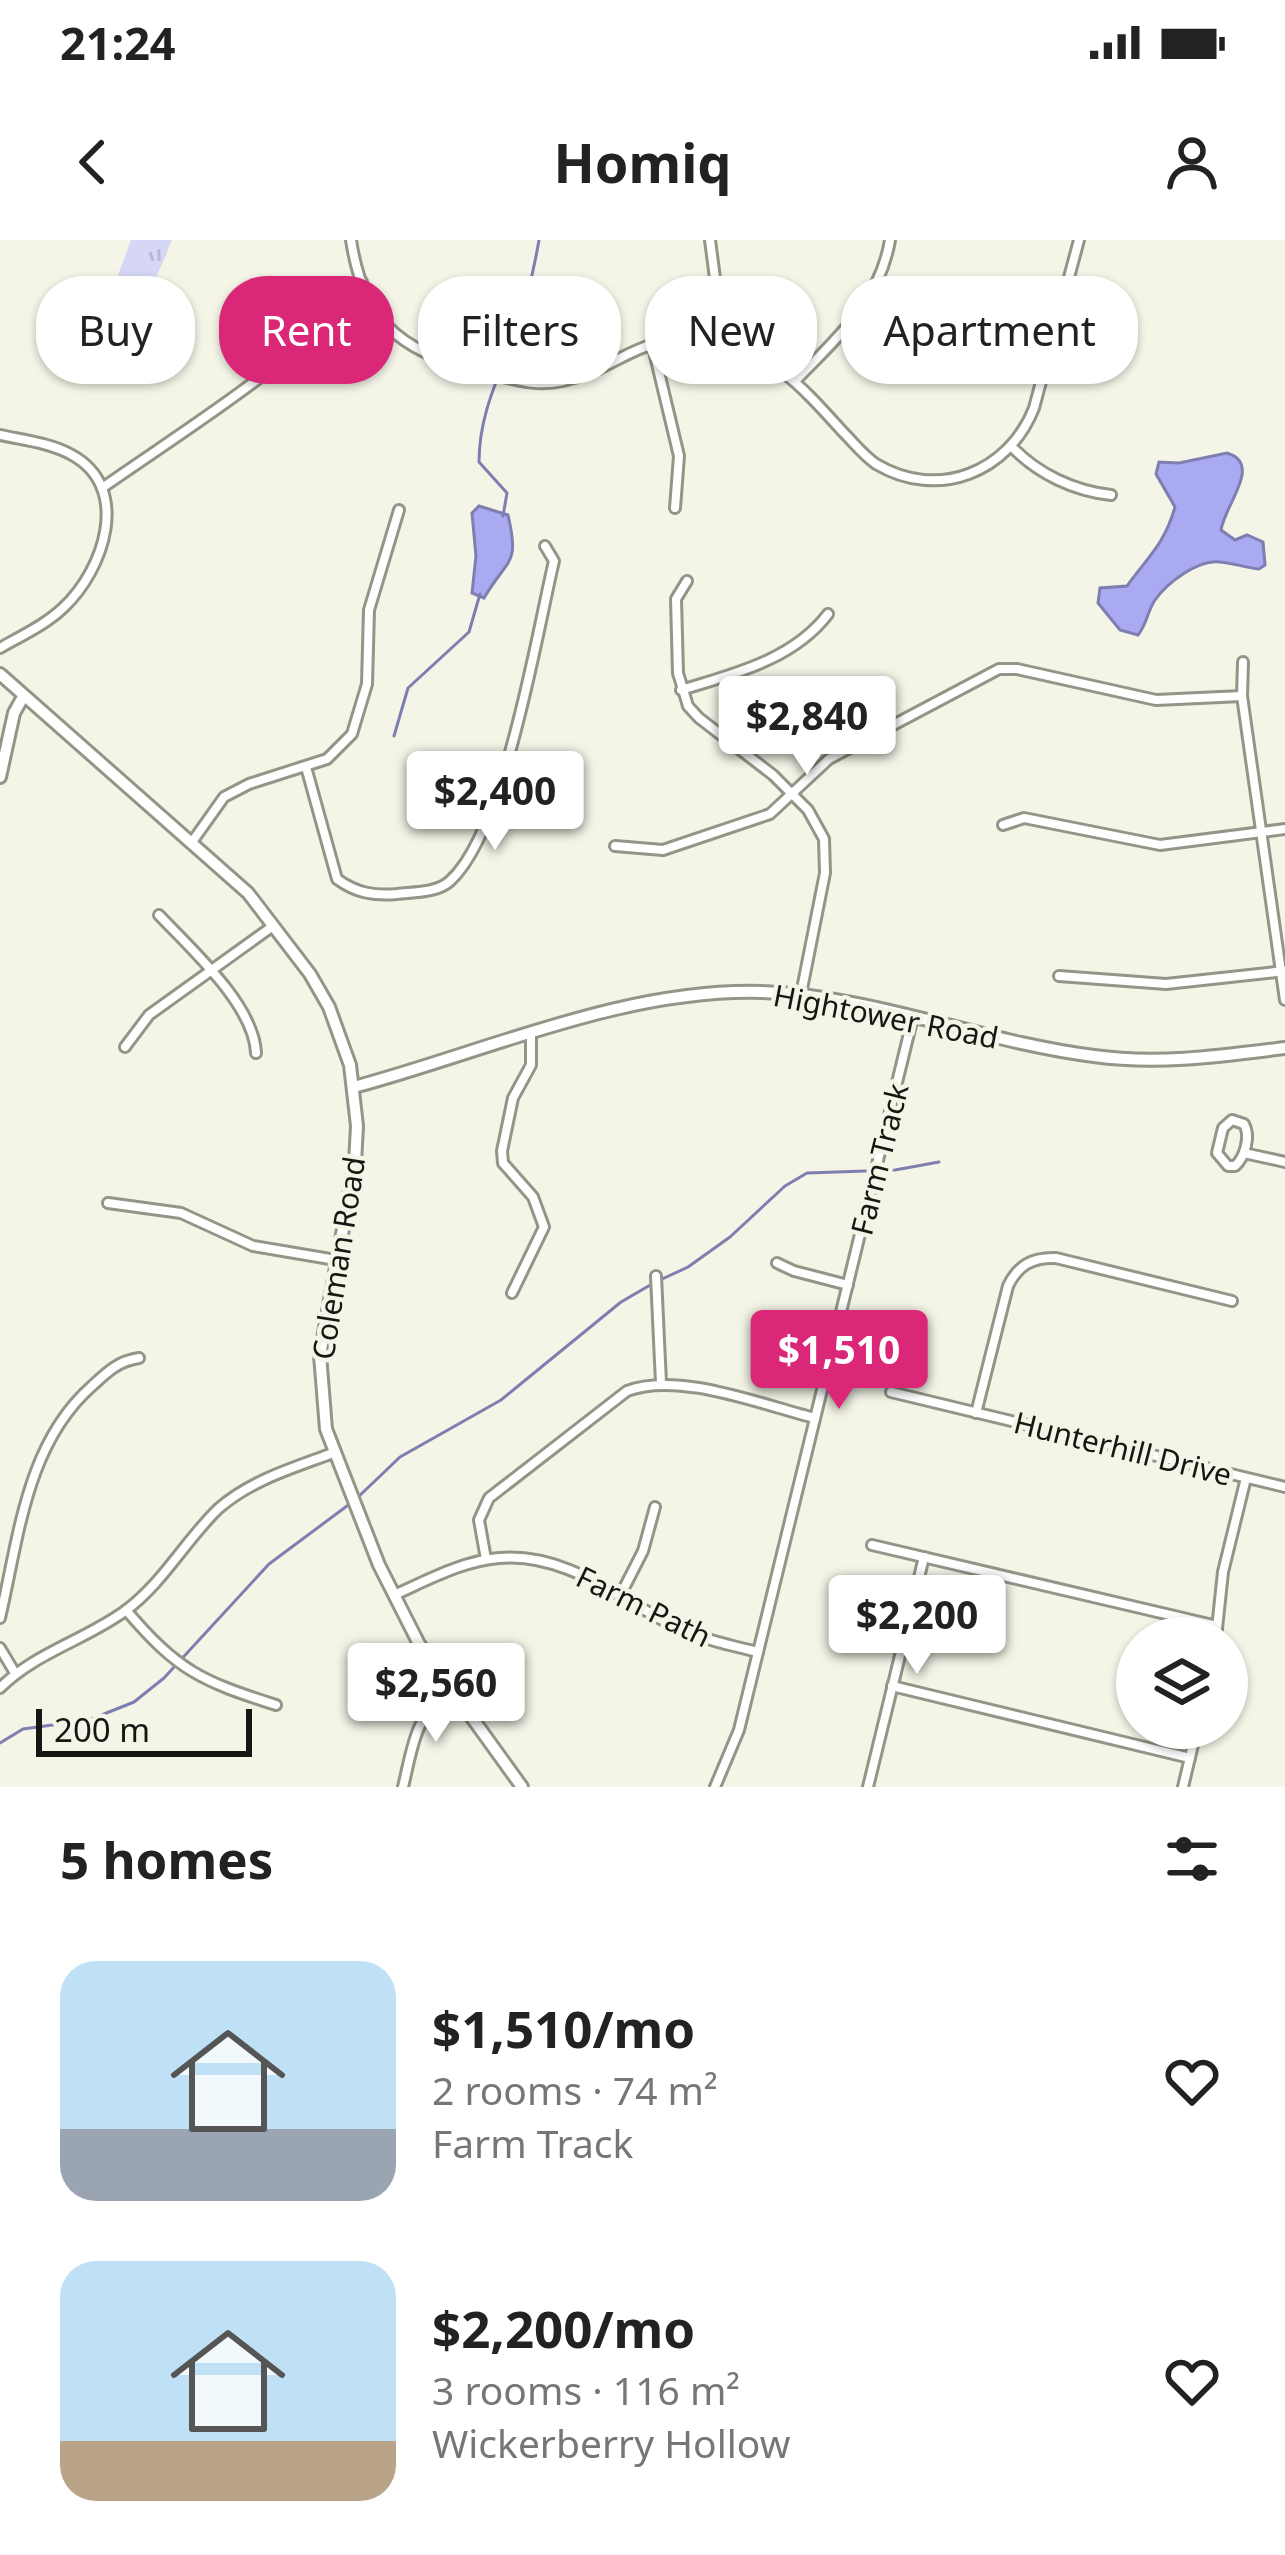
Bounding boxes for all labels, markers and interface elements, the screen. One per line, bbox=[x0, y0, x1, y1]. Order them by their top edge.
text: 21:24 bbox=[60, 12, 176, 73]
text: Homiq bbox=[554, 125, 731, 199]
icon: back bbox=[60, 129, 126, 195]
icon: person bbox=[1159, 129, 1225, 195]
chip: Buy bbox=[36, 276, 195, 384]
chip: Rent bbox=[219, 276, 394, 384]
chip: Filters bbox=[418, 276, 621, 384]
chip: New bbox=[645, 276, 817, 384]
chip: Apartment bbox=[841, 276, 1138, 384]
pin: $2,840 bbox=[709, 676, 905, 778]
text: $2,840 bbox=[746, 688, 868, 741]
pin: $2,400 bbox=[397, 751, 593, 853]
text: $2,400 bbox=[434, 763, 556, 816]
street label: Hightower Road bbox=[770, 974, 1002, 1058]
street label: Farm Track bbox=[840, 1079, 918, 1239]
street label: Coleman Road bbox=[302, 1154, 374, 1362]
pin: $1,510 bbox=[741, 1310, 937, 1412]
text: $1,510 bbox=[778, 1322, 900, 1375]
street label: Hunterhill Drive bbox=[1010, 1401, 1236, 1495]
street label: Farm Path bbox=[570, 1556, 718, 1656]
pin: $2,200 bbox=[819, 1575, 1015, 1677]
text: $2,200 bbox=[856, 1587, 978, 1640]
map controls bbox=[1116, 1617, 1248, 1749]
button: layers bbox=[1116, 1617, 1248, 1749]
pin: $2,560 bbox=[338, 1643, 534, 1745]
text: $2,560 bbox=[375, 1655, 497, 1708]
scale bar bbox=[36, 1703, 252, 1756]
text: 200 m bbox=[54, 1707, 150, 1752]
text: 5 homes bbox=[60, 1824, 273, 1894]
icon: filters bbox=[1159, 1826, 1225, 1892]
text: $1,510/mo bbox=[432, 1993, 695, 2063]
icon: home bbox=[156, 2009, 300, 2153]
icon: heart bbox=[1159, 2048, 1225, 2114]
text: 2 rooms · 74 m² bbox=[432, 2063, 718, 2116]
text: Farm Track bbox=[432, 2116, 633, 2169]
text: $2,200/mo bbox=[432, 2293, 695, 2363]
icon: home bbox=[156, 2309, 300, 2453]
icon: heart bbox=[1159, 2348, 1225, 2414]
text: 3 rooms · 116 m² bbox=[432, 2363, 740, 2416]
text: Wickerberry Hollow bbox=[432, 2416, 790, 2469]

